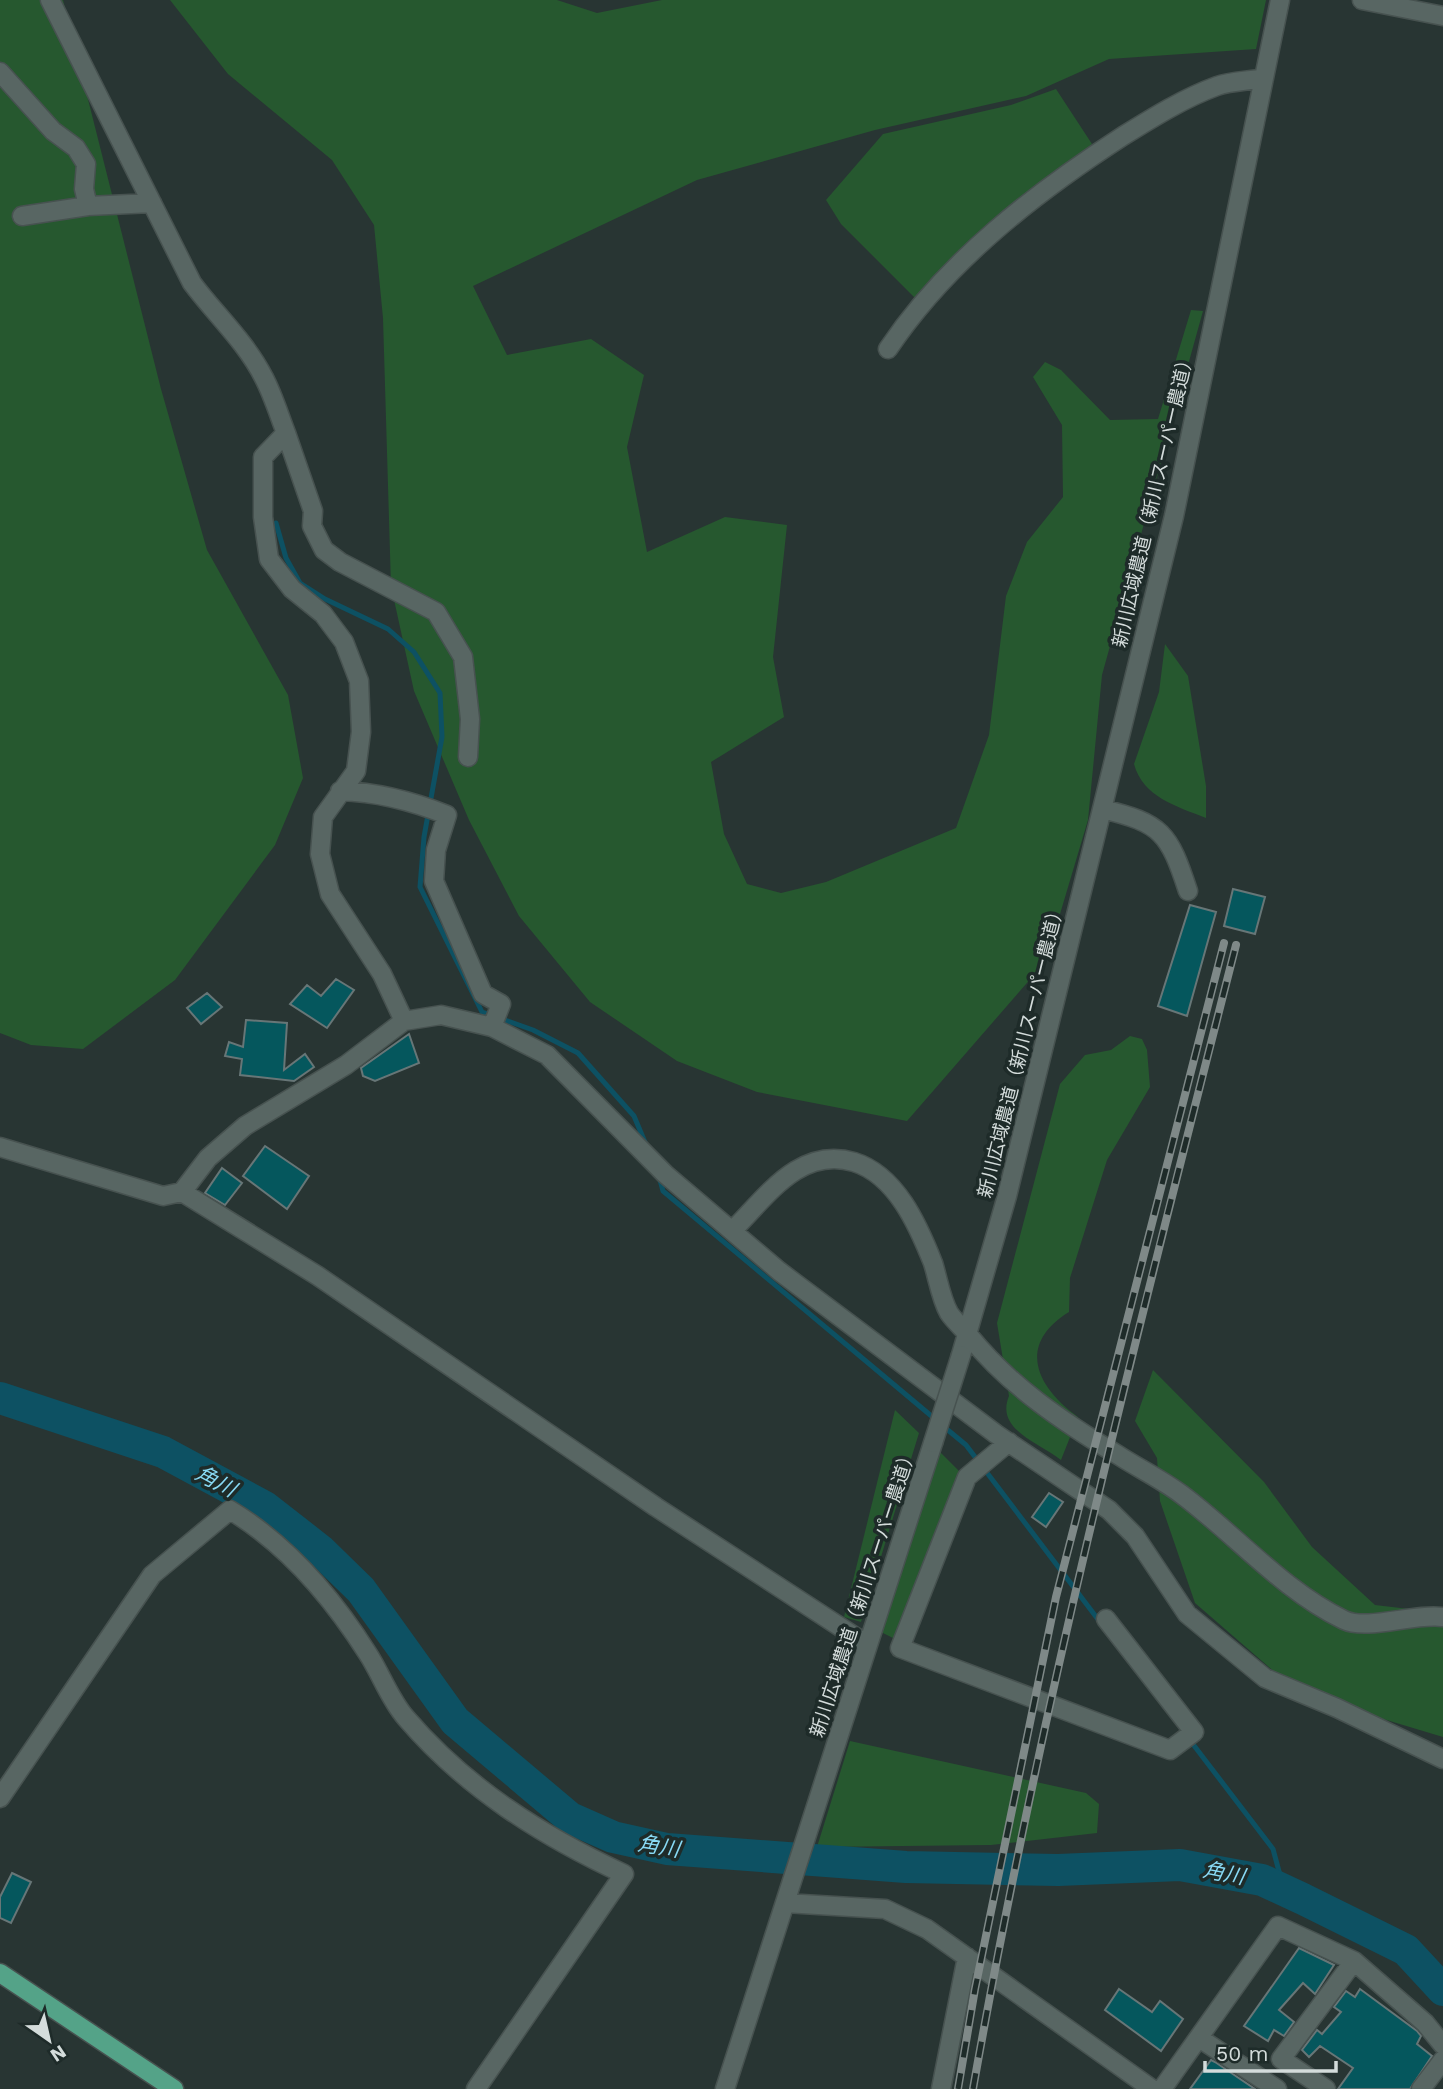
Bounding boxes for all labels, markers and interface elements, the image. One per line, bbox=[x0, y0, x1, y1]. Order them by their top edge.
street label: 新川広域農道（新川スーパー農道） bbox=[1108, 348, 1198, 650]
street label: 新川広域農道（新川スーパー農道） bbox=[973, 900, 1069, 1200]
street label: 新川広域農道（新川スーパー農道） bbox=[805, 1444, 921, 1740]
water label: 角川 bbox=[192, 1460, 242, 1503]
water label: 角川 bbox=[636, 1830, 684, 1862]
water label: 角川 bbox=[1201, 1857, 1249, 1890]
north arrow bbox=[14, 2005, 84, 2075]
scale bar bbox=[1205, 2030, 1336, 2074]
text: N bbox=[46, 2040, 70, 2067]
text: 50 m bbox=[1216, 2041, 1268, 2066]

